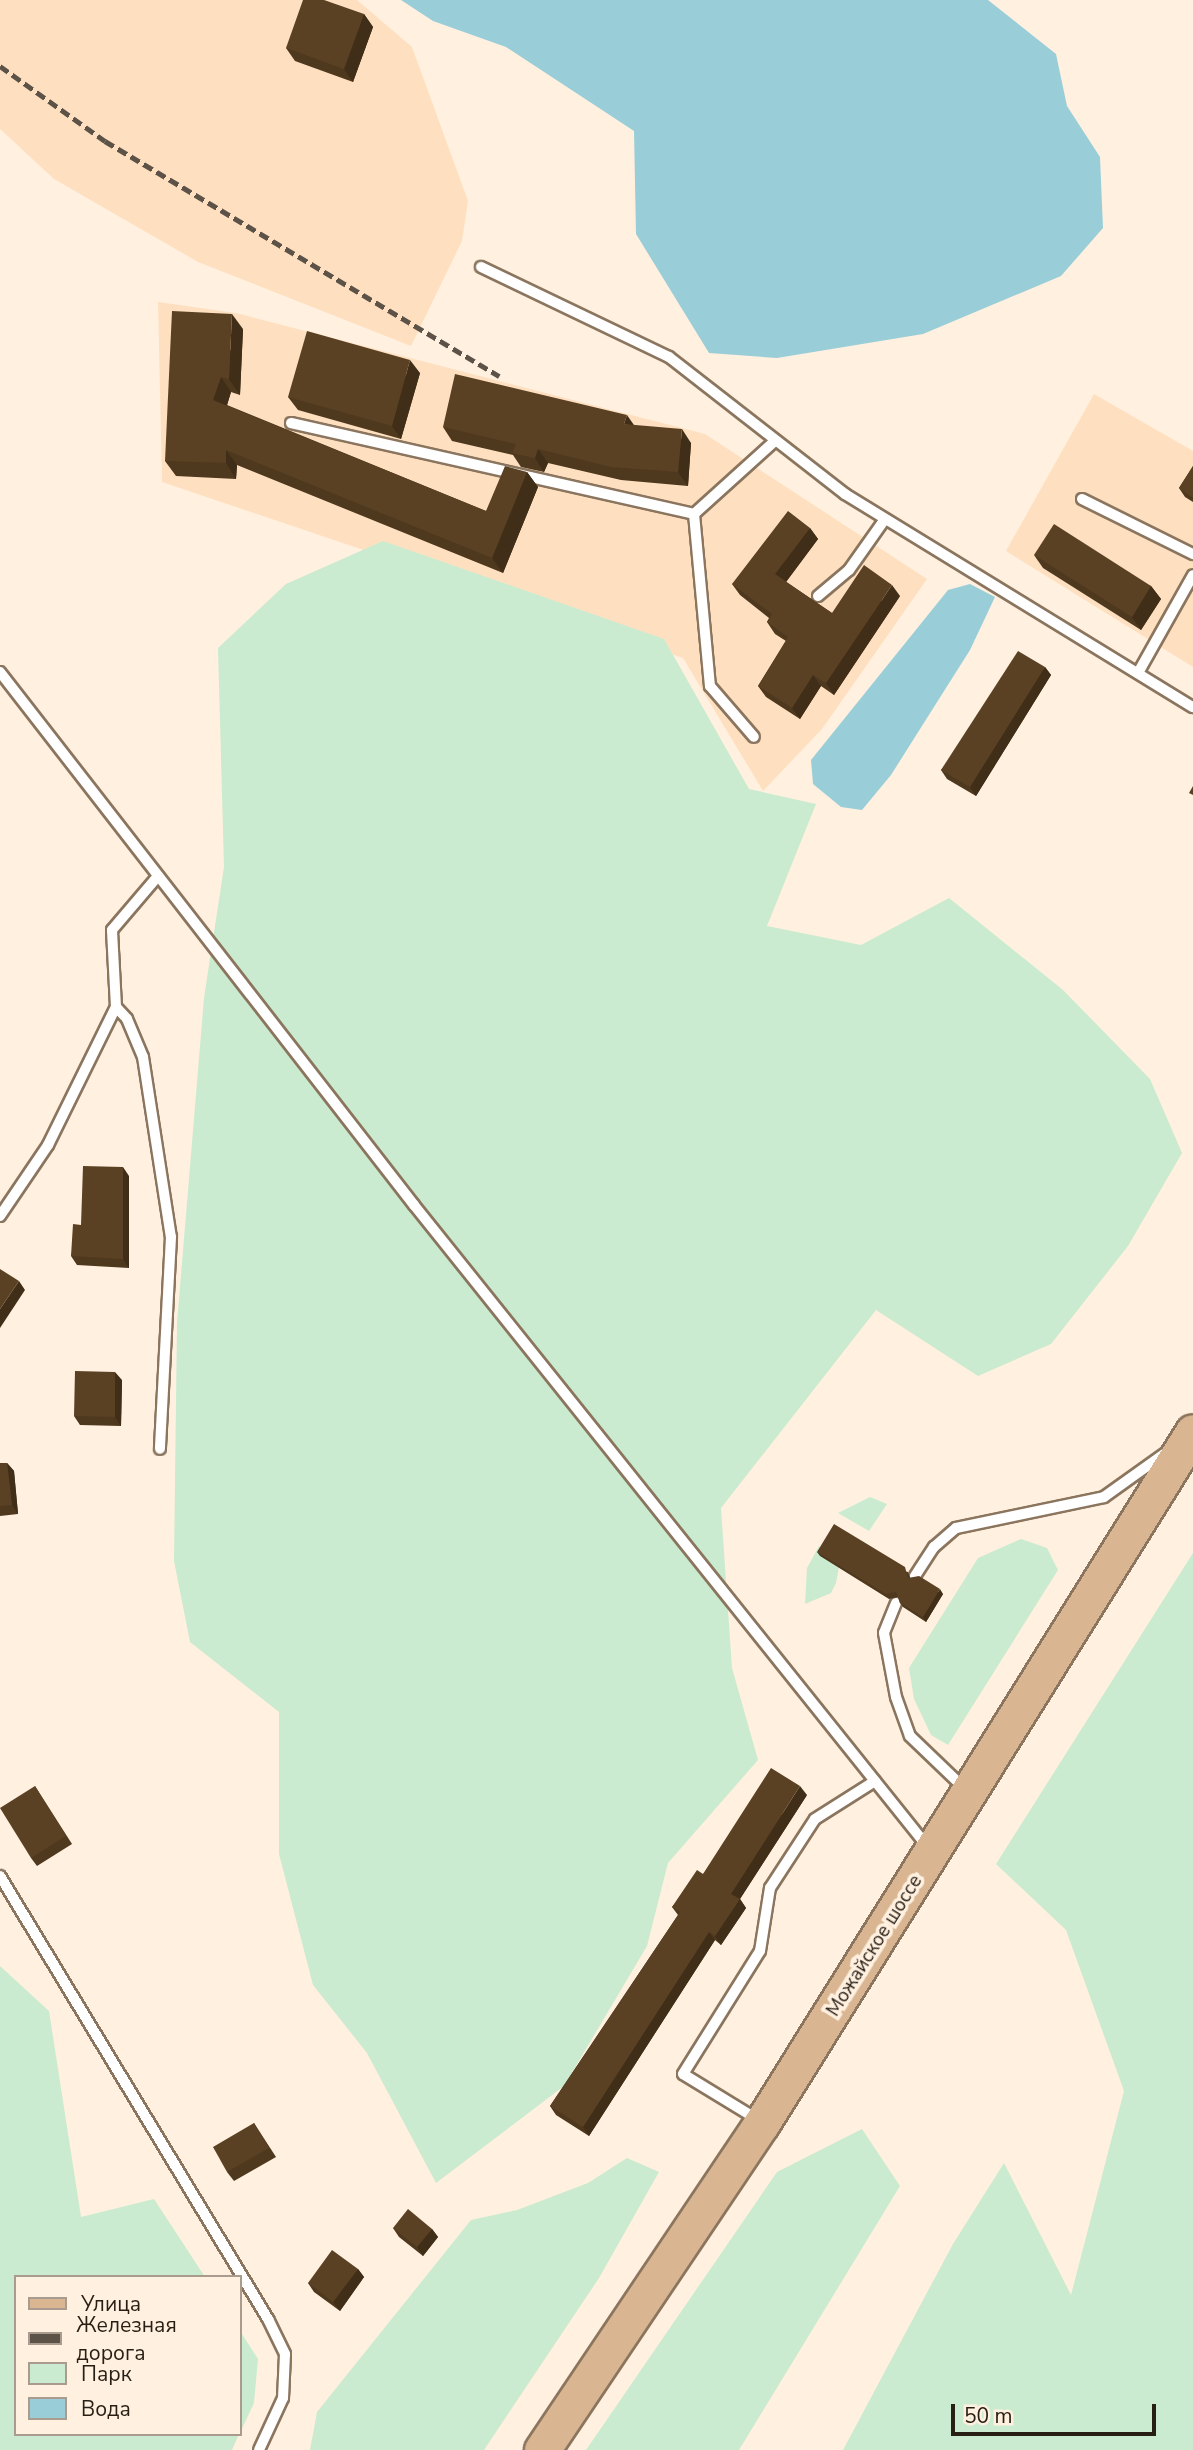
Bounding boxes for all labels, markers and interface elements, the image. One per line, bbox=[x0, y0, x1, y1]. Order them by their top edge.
street label: Можайское шоссе bbox=[822, 1871, 928, 2021]
legend bbox=[14, 2275, 242, 2436]
text: Улица bbox=[81, 2290, 141, 2318]
text: Железная дорога bbox=[76, 2311, 177, 2367]
text: Парк bbox=[81, 2360, 132, 2388]
scale bar bbox=[955, 2390, 1160, 2434]
text: Вода bbox=[81, 2395, 131, 2423]
text: 50 m bbox=[964, 2402, 1013, 2430]

